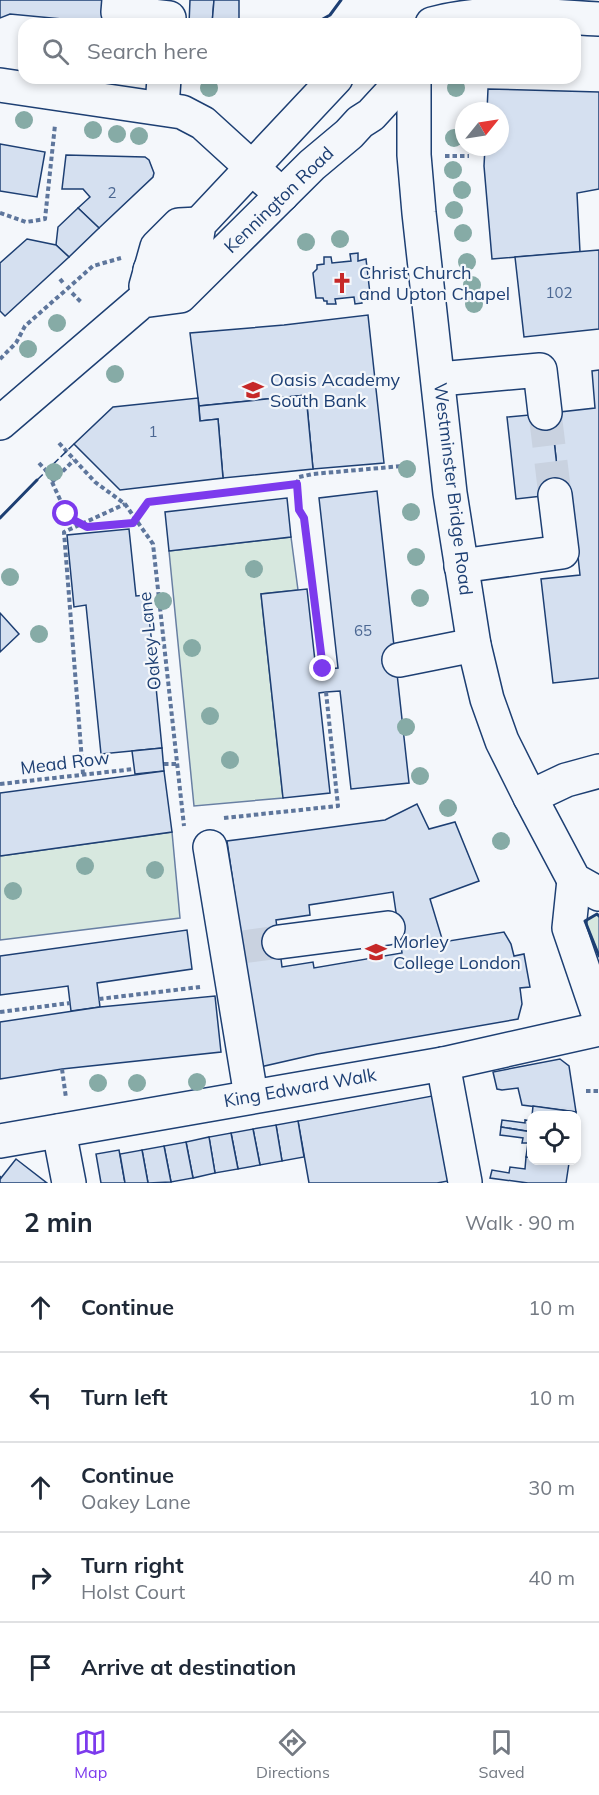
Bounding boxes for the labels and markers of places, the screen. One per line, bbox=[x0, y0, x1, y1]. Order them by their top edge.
place label: Christ Church and Upton Chapel bbox=[359, 261, 510, 305]
church icon: Christ Church and Upton Chapel bbox=[330, 271, 354, 295]
place label: Oasis Academy South Bank bbox=[270, 368, 401, 412]
school or university icon: Oasis Academy South Bank bbox=[241, 378, 265, 402]
place label: Morley College London bbox=[393, 930, 521, 974]
school or university icon: Morley College London bbox=[364, 940, 388, 964]

